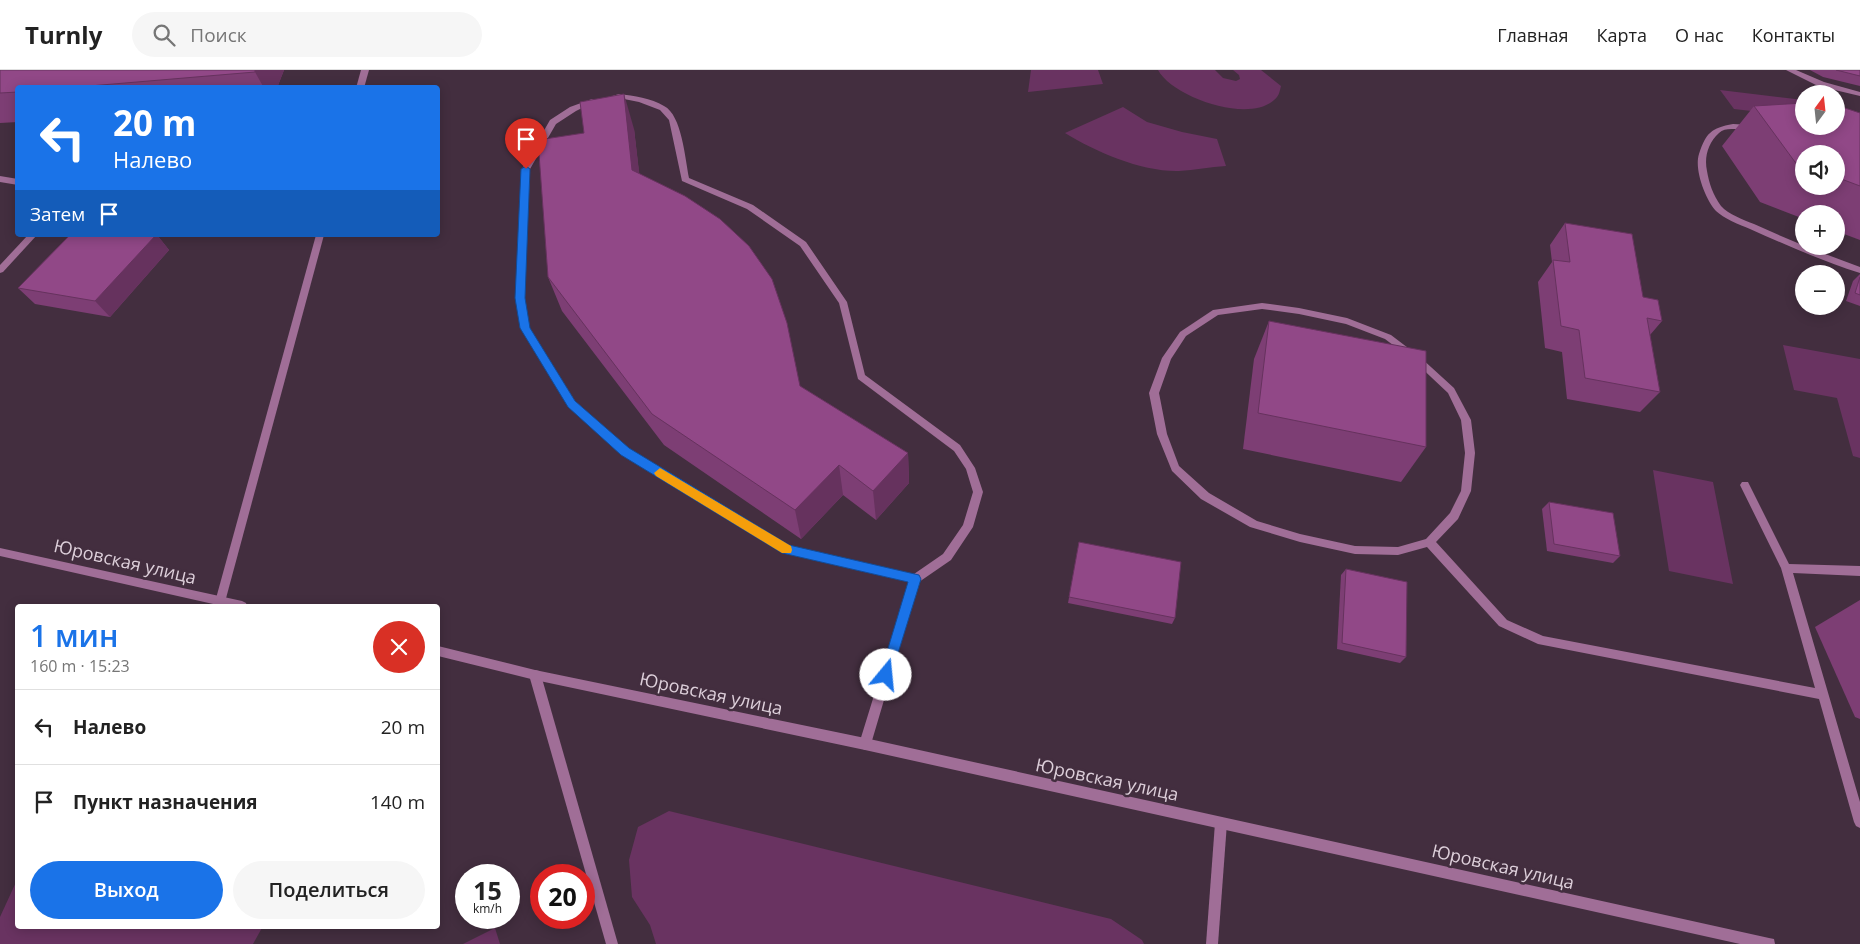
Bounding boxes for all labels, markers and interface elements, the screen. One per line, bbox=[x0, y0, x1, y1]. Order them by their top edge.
search box bbox=[132, 12, 482, 57]
text: Turnly bbox=[25, 18, 102, 51]
icon: search bbox=[150, 21, 178, 49]
text: Поиск bbox=[190, 22, 247, 48]
text: Главная bbox=[1497, 23, 1569, 47]
text: Карта bbox=[1597, 23, 1647, 47]
text: О нас bbox=[1675, 23, 1724, 47]
text: Контакты bbox=[1752, 23, 1835, 47]
north arrow bbox=[1795, 85, 1845, 135]
map controls bbox=[1795, 85, 1845, 315]
text: 20 m bbox=[113, 99, 196, 146]
icon: left bbox=[30, 105, 95, 170]
pin bbox=[505, 118, 547, 169]
icon: arrive bbox=[512, 125, 540, 153]
text: Налево bbox=[113, 144, 192, 174]
button: sound bbox=[1795, 145, 1845, 195]
icon: arrive bbox=[95, 200, 123, 228]
text: Затем bbox=[30, 201, 85, 227]
button: + bbox=[1795, 205, 1845, 255]
button: − bbox=[1795, 265, 1845, 315]
street label: Юровская улица bbox=[52, 533, 199, 589]
text: 1 мин bbox=[30, 615, 118, 656]
button: close bbox=[373, 621, 425, 673]
position arrow bbox=[859, 648, 911, 700]
text: 160 m · 15:23 bbox=[30, 655, 130, 677]
street label: Юровская улица bbox=[637, 666, 785, 720]
icon: left bbox=[30, 713, 58, 741]
text: Налево bbox=[73, 714, 146, 740]
text: 20 m bbox=[381, 714, 425, 740]
street label: Юровская улица bbox=[1033, 752, 1181, 806]
icon: arrive bbox=[30, 788, 58, 816]
text: Пункт назначения bbox=[73, 789, 258, 815]
text: 140 m bbox=[370, 789, 425, 815]
street label: Юровская улица bbox=[1430, 838, 1577, 894]
button: Выход bbox=[30, 861, 223, 919]
button: Поделиться bbox=[233, 861, 425, 919]
speed limit sign: 20 bbox=[530, 864, 595, 929]
text: 15 bbox=[473, 873, 502, 907]
text: km/h bbox=[473, 900, 502, 917]

